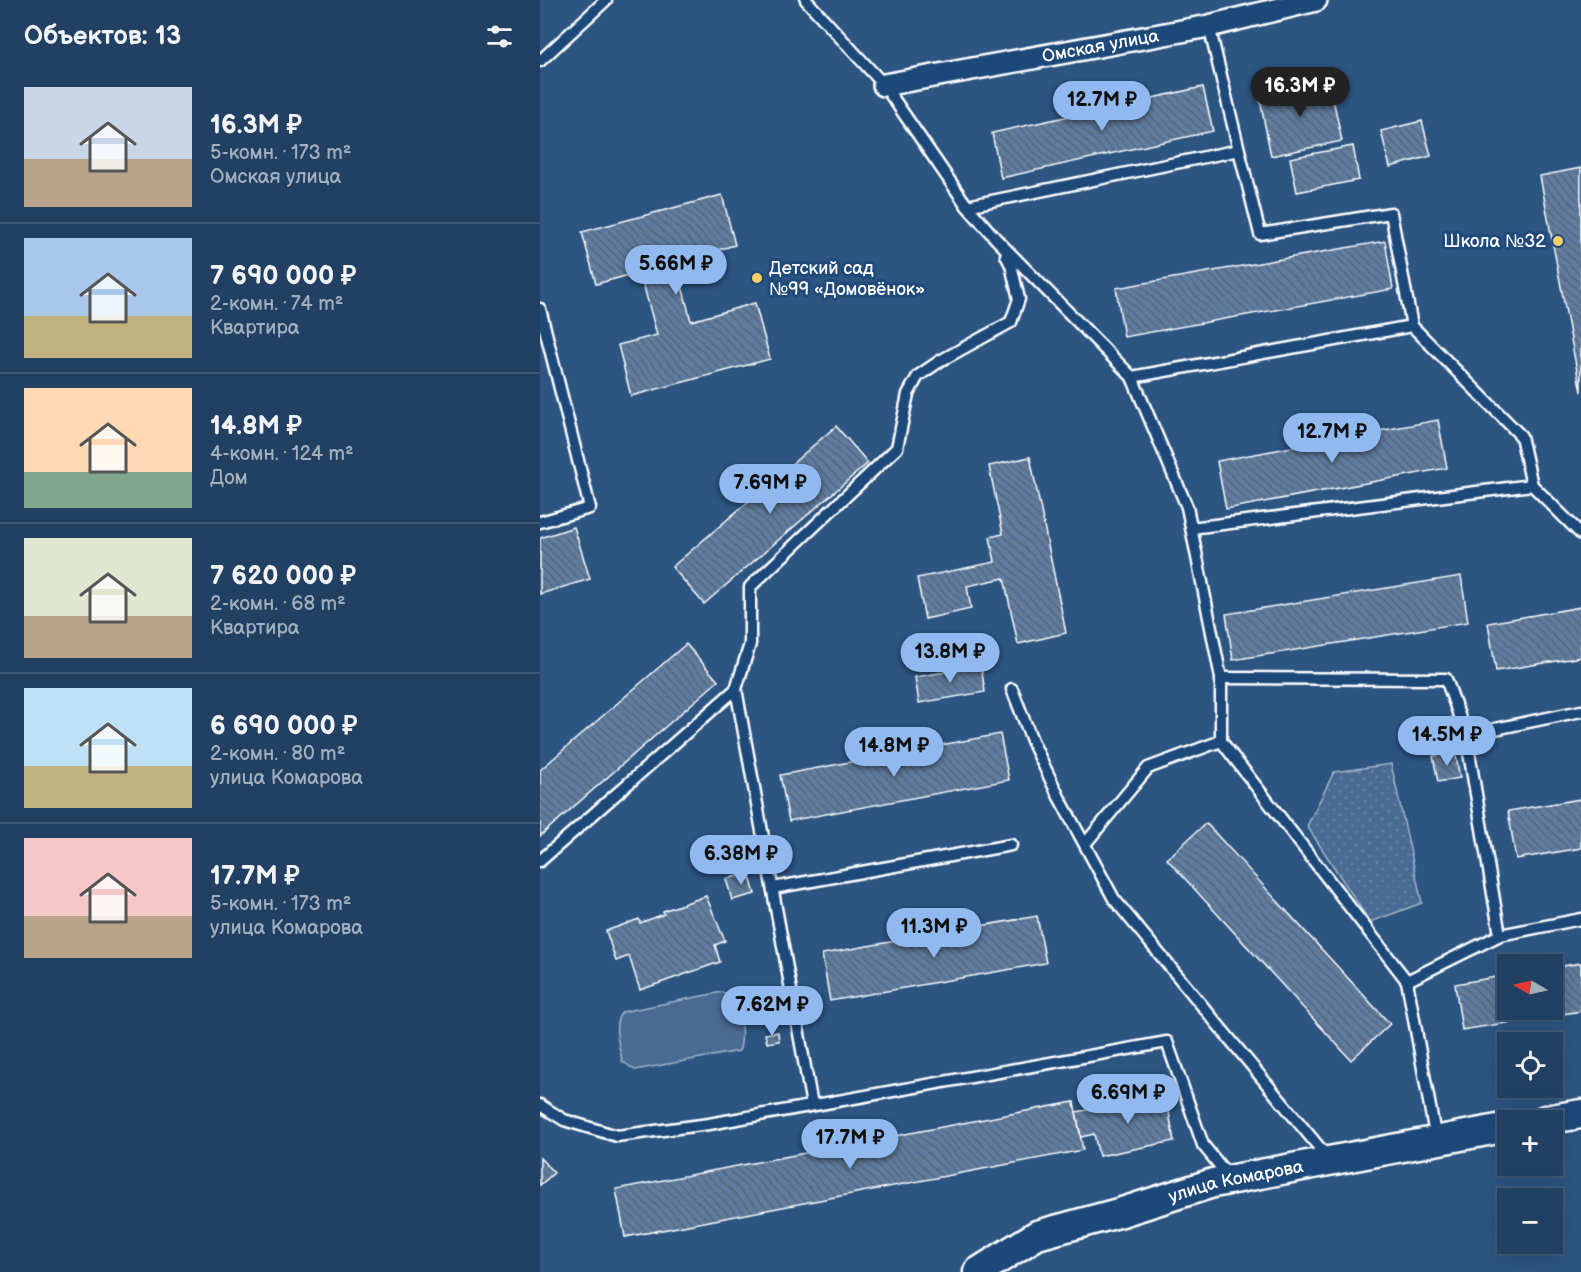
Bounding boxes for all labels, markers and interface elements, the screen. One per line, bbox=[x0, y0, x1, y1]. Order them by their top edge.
icon: filters bbox=[483, 20, 516, 53]
text: Объектов: 13 bbox=[24, 21, 181, 52]
street label: Омская улица bbox=[1040, 25, 1161, 67]
pin: 16.3M ₽ bbox=[1245, 67, 1355, 118]
text: 16.3M ₽ bbox=[1265, 74, 1335, 98]
pin: 12.7M ₽ bbox=[1047, 81, 1157, 132]
text: 12.7M ₽ bbox=[1067, 88, 1137, 112]
text: 16.3M ₽ bbox=[210, 110, 302, 141]
icon: home bbox=[72, 111, 144, 183]
text: 5-комн. · 173 m² bbox=[210, 141, 351, 165]
text: Омская улица bbox=[210, 165, 341, 189]
place label: Школа №32 bbox=[1443, 231, 1546, 252]
marker: Школа №32 bbox=[1551, 234, 1565, 248]
pin: 5.66M ₽ bbox=[621, 245, 731, 296]
text: 5.66M ₽ bbox=[639, 252, 713, 276]
place label: Детский сад №99 «Домовёнок» bbox=[769, 258, 925, 300]
text: 7 690 000 ₽ bbox=[210, 261, 356, 292]
icon: home bbox=[72, 262, 144, 334]
marker: Детский сад №99 «Домовёнок» bbox=[750, 271, 764, 285]
text: 2-комн. · 74 m² bbox=[210, 292, 343, 316]
text: Квартира bbox=[210, 316, 300, 340]
text: 14.8M ₽ bbox=[210, 411, 302, 442]
icon: home bbox=[72, 412, 144, 484]
pin: 12.7M ₽ bbox=[1277, 413, 1387, 464]
text: 12.7M ₽ bbox=[1297, 420, 1367, 444]
text: 4-комн. · 124 m² bbox=[210, 442, 354, 466]
pin: 7.69M ₽ bbox=[715, 464, 825, 515]
text: Дом bbox=[210, 466, 248, 490]
text: 7.69M ₽ bbox=[733, 471, 807, 495]
text: 7 620 000 ₽ bbox=[210, 561, 356, 592]
icon: home bbox=[72, 562, 144, 634]
text: 2-комн. · 68 m² bbox=[210, 592, 346, 616]
text: Квартира bbox=[210, 616, 300, 640]
pin: 13.8M ₽ bbox=[895, 633, 1005, 684]
text: 13.8M ₽ bbox=[915, 640, 985, 664]
text: 6 690 000 ₽ bbox=[210, 711, 358, 742]
icon: home bbox=[72, 712, 144, 784]
pin: 14.5M ₽ bbox=[1392, 716, 1502, 767]
text: 14.5M ₽ bbox=[1412, 723, 1482, 747]
pin: 14.8M ₽ bbox=[839, 727, 949, 778]
text: 14.8M ₽ bbox=[859, 734, 929, 758]
text: 2-комн. · 80 m² bbox=[210, 742, 345, 766]
text: улица Комарова bbox=[210, 766, 363, 790]
pin: 6.38M ₽ bbox=[686, 835, 796, 886]
text: 6.38M ₽ bbox=[704, 842, 778, 866]
text: 17.7M ₽ bbox=[210, 861, 300, 892]
icon: home bbox=[72, 862, 144, 934]
text: 5-комн. · 173 m² bbox=[210, 892, 351, 916]
pin: 11.3M ₽ bbox=[879, 908, 989, 959]
text: 11.3M ₽ bbox=[900, 915, 968, 939]
text: улица Комарова bbox=[210, 916, 363, 940]
north arrow bbox=[1497, 954, 1563, 1020]
map controls bbox=[1497, 954, 1563, 1254]
pin: 7.62M ₽ bbox=[717, 986, 827, 1037]
text: 7.62M ₽ bbox=[735, 993, 809, 1017]
button: locate bbox=[1497, 1032, 1563, 1098]
pin: 6.69M ₽ bbox=[1073, 1074, 1183, 1125]
text: 6.69M ₽ bbox=[1091, 1081, 1165, 1105]
button: + bbox=[1497, 1110, 1563, 1176]
pin: 17.7M ₽ bbox=[795, 1119, 905, 1170]
text: 17.7M ₽ bbox=[815, 1126, 885, 1150]
street label: улица Комарова bbox=[1166, 1156, 1306, 1207]
button: − bbox=[1497, 1188, 1563, 1254]

